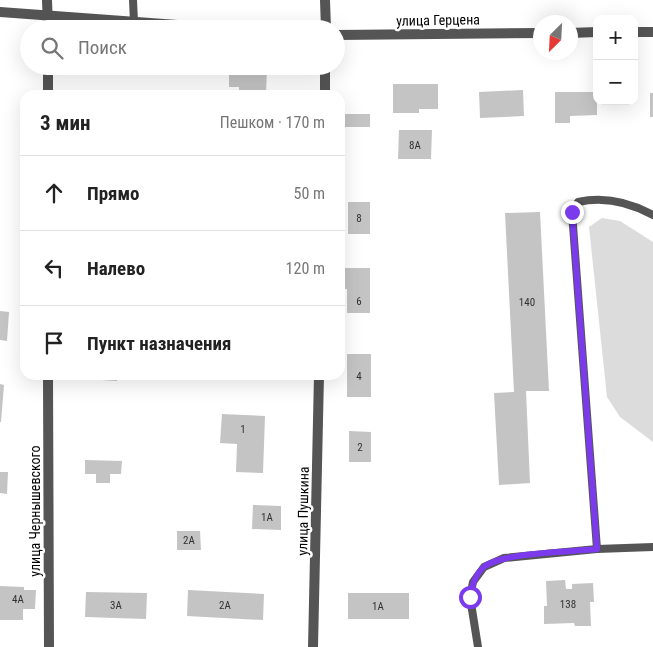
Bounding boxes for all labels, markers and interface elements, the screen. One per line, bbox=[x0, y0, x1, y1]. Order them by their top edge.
street label: улица Герцена bbox=[396, 11, 480, 29]
north arrow bbox=[533, 15, 578, 60]
map controls bbox=[593, 15, 638, 105]
button: + bbox=[593, 15, 638, 60]
search box bbox=[20, 20, 345, 75]
icon: search bbox=[38, 34, 66, 62]
text: Поиск bbox=[78, 36, 127, 59]
button: − bbox=[593, 60, 638, 105]
text: 3 мин bbox=[40, 111, 90, 135]
text: Пешком · 170 m bbox=[220, 113, 325, 132]
house number: 8А bbox=[409, 139, 422, 152]
icon: ahead bbox=[40, 179, 68, 207]
text: Прямо bbox=[87, 182, 140, 205]
text: 50 m bbox=[293, 184, 325, 203]
route end bbox=[561, 201, 584, 224]
house number: 8 bbox=[356, 212, 362, 225]
icon: left bbox=[40, 254, 68, 282]
text: Налево bbox=[87, 257, 145, 280]
text: 120 m bbox=[286, 259, 325, 278]
house number: 6 bbox=[356, 295, 362, 308]
house number: 140 bbox=[519, 296, 535, 309]
icon: arrive bbox=[40, 329, 68, 357]
text: Пункт назначения bbox=[87, 332, 231, 355]
house number: 4 bbox=[356, 370, 362, 383]
house number: 1 bbox=[240, 423, 246, 436]
house number: 2 bbox=[357, 441, 363, 454]
street label: улица Чернышевского bbox=[27, 445, 43, 577]
street label: улица Пушкина bbox=[294, 466, 312, 556]
house number: 1А bbox=[261, 511, 274, 524]
house number: 2А bbox=[183, 534, 196, 547]
route start bbox=[459, 586, 482, 609]
house number: 4А bbox=[12, 593, 25, 606]
house number: 138 bbox=[560, 598, 576, 611]
house number: 3А bbox=[110, 599, 123, 612]
house number: 2А bbox=[219, 599, 232, 612]
house number: 1А bbox=[372, 600, 385, 613]

